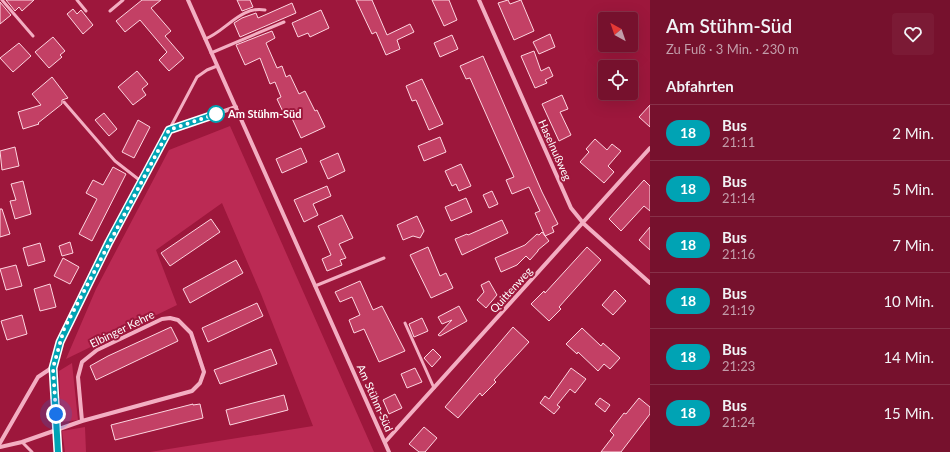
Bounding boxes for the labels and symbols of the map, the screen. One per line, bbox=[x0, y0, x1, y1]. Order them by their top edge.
north arrow bbox=[598, 12, 638, 52]
marker: Am Stühm-Süd bbox=[207, 105, 225, 123]
place label: Am Stühm-Süd bbox=[227, 107, 302, 120]
street label: Haselnußweg bbox=[536, 117, 575, 183]
street label: Quittenweg bbox=[487, 264, 535, 315]
street label: Elbinger Kehre bbox=[87, 307, 156, 350]
street label: Am Stühm-Süd bbox=[355, 362, 396, 434]
your location bbox=[46, 404, 66, 424]

